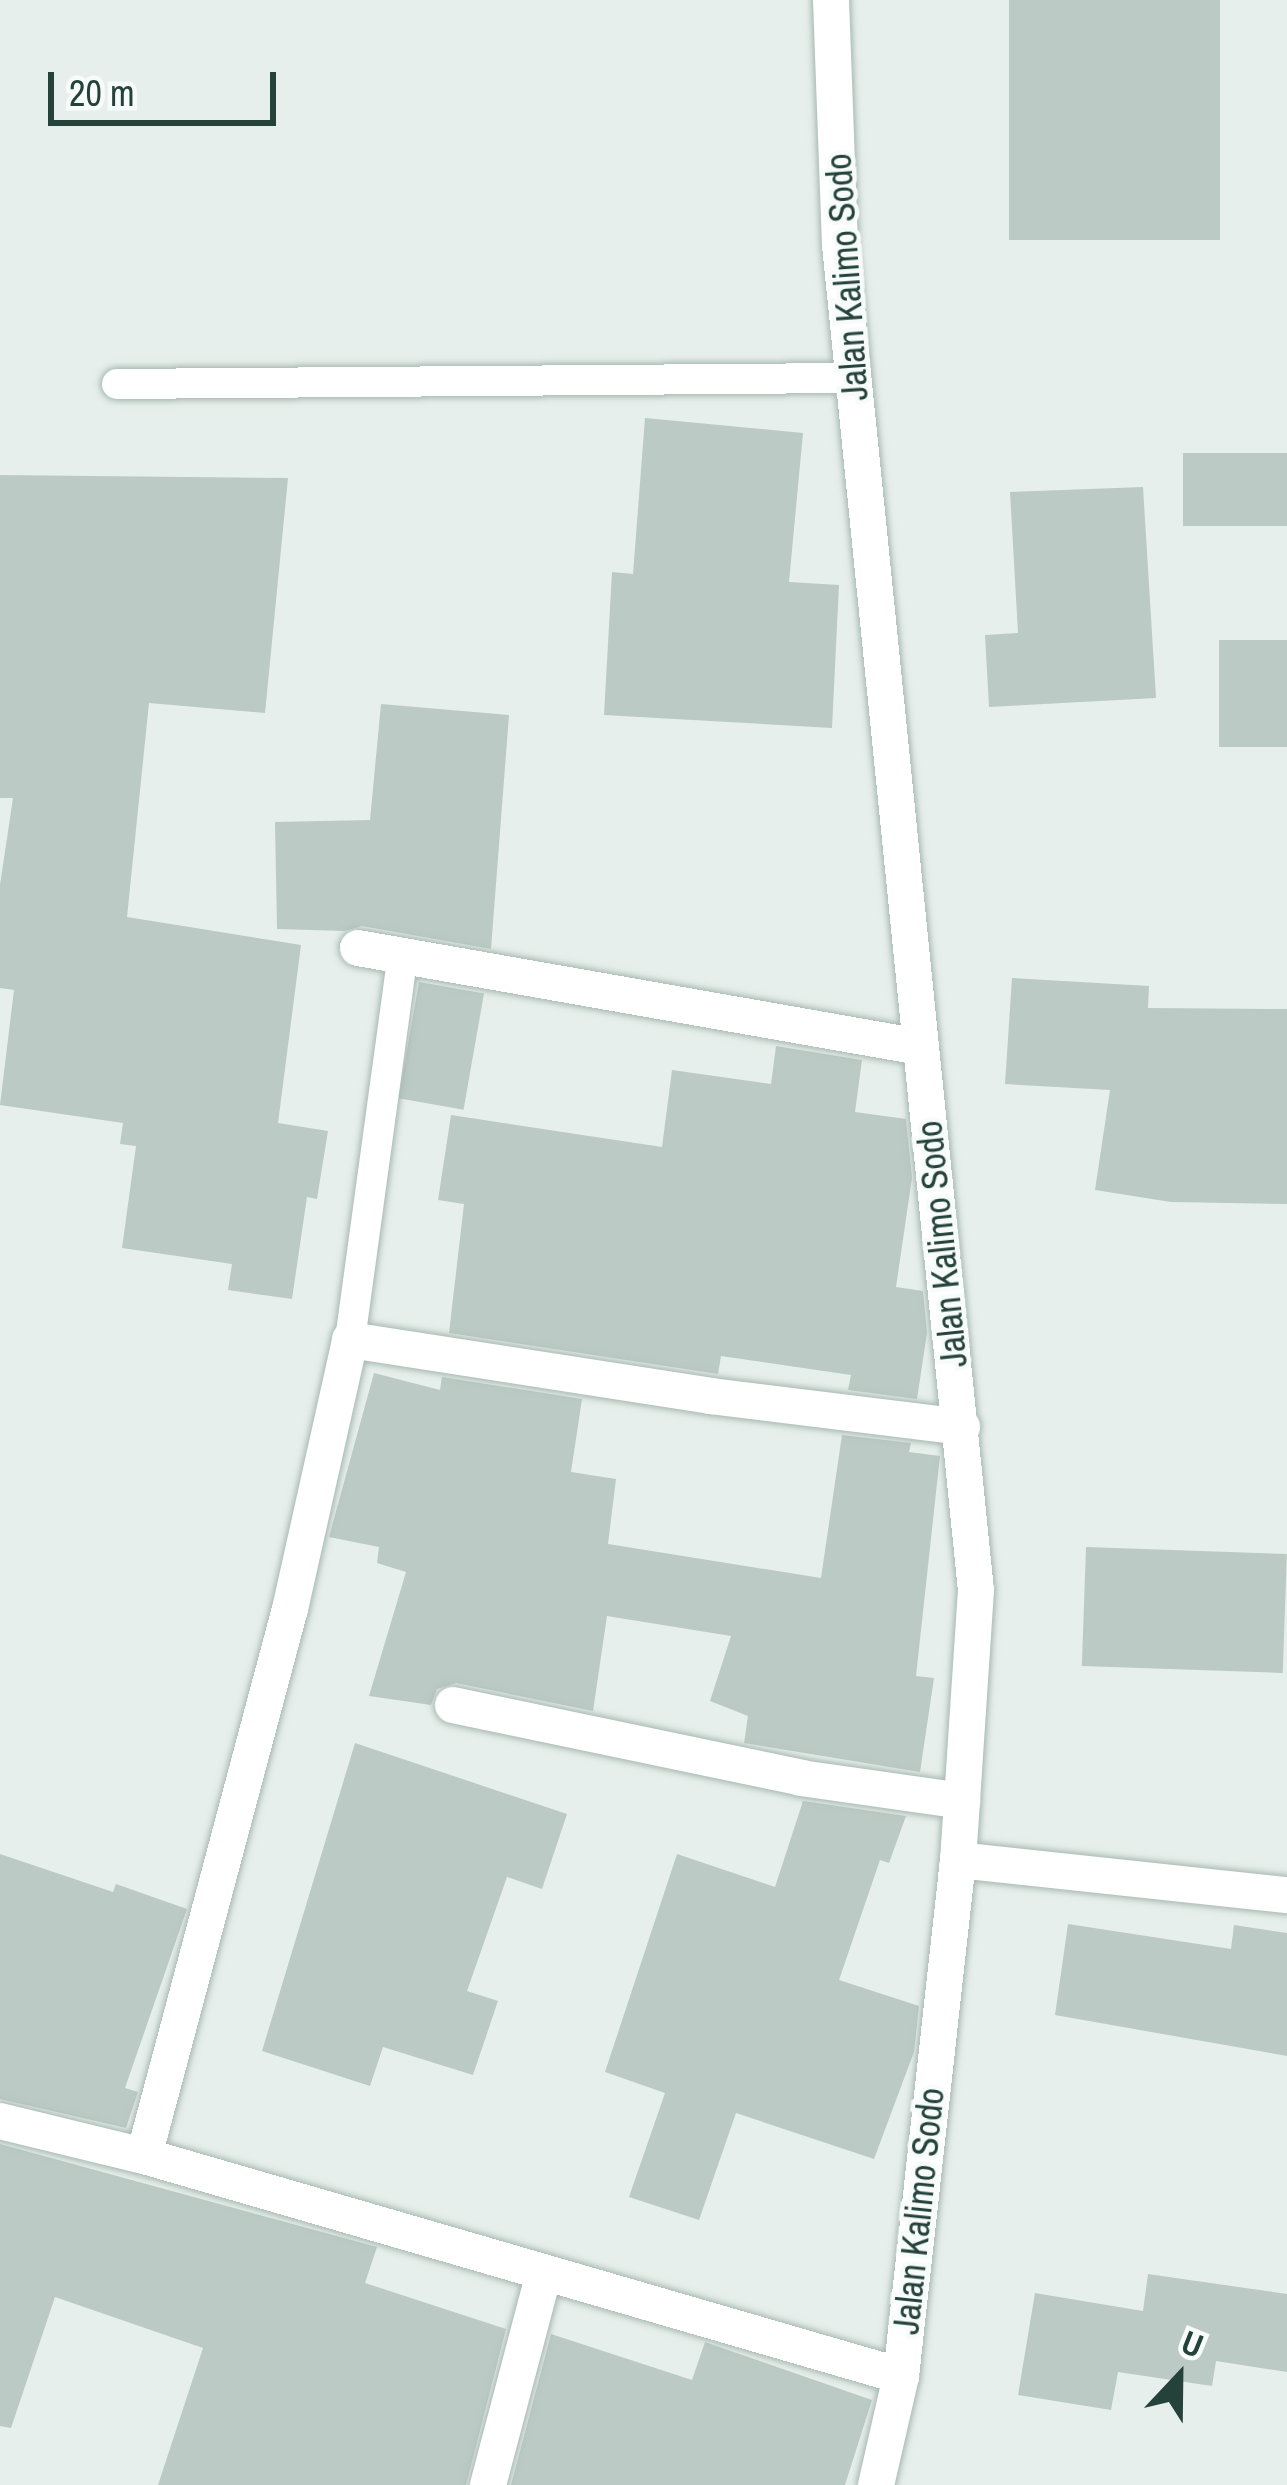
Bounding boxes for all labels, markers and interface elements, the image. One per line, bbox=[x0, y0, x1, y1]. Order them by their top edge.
scale bar bbox=[54, 48, 282, 122]
text: 20 m bbox=[69, 69, 135, 117]
street label: Jalan Kalimo Sodo bbox=[817, 152, 877, 402]
street label: Jalan Kalimo Sodo bbox=[908, 1119, 976, 1369]
street label: Jalan Kalimo Sodo bbox=[885, 2086, 953, 2336]
north arrow bbox=[1119, 2317, 1239, 2437]
text: U bbox=[1175, 2320, 1210, 2368]

